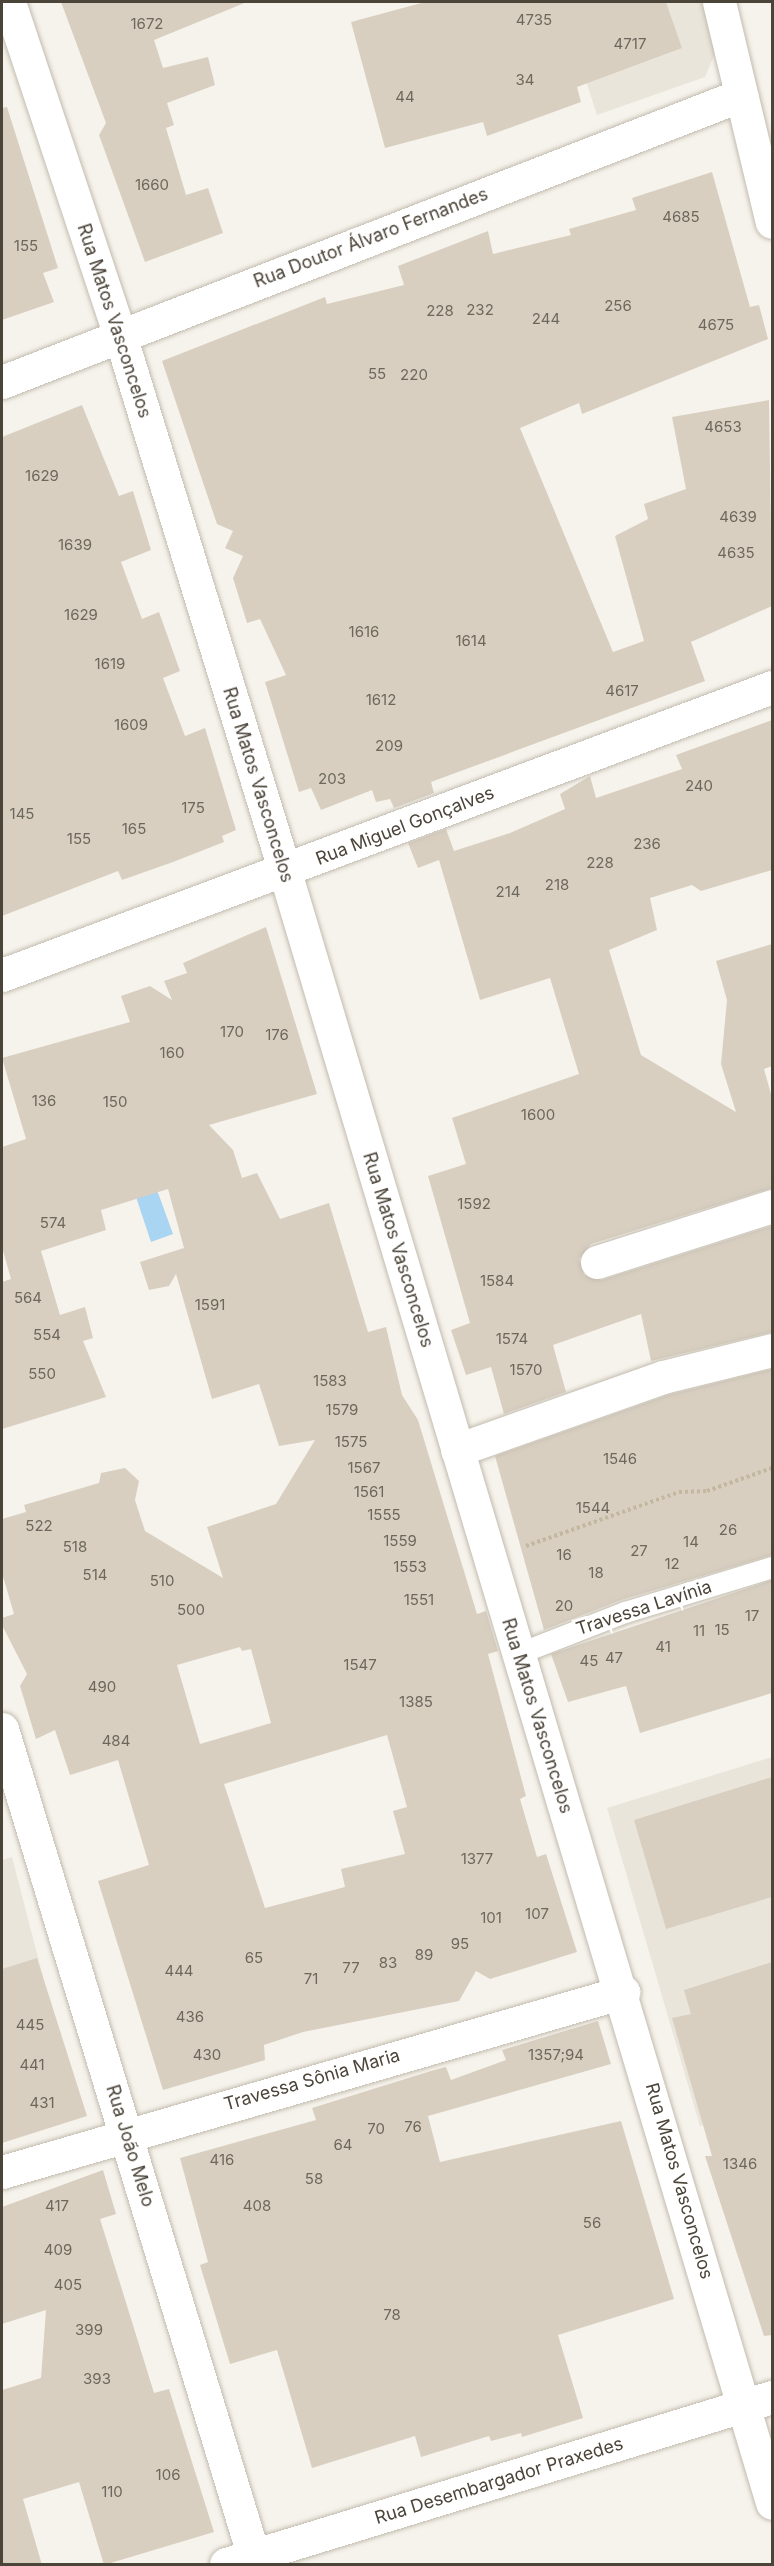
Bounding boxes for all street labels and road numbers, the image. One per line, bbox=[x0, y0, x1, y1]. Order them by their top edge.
street label: Rua Doutor Álvaro Fernandes bbox=[251, 183, 491, 293]
street label: Rua Matos Vasconcelos bbox=[72, 221, 156, 421]
street label: Rua Matos Vasconcelos bbox=[218, 685, 298, 885]
street label: Rua Miguel Gonçalves bbox=[313, 782, 497, 870]
street label: Rua Matos Vasconcelos bbox=[358, 1150, 438, 1350]
street label: Travessa Lavínia bbox=[573, 1576, 715, 1640]
street label: Rua Matos Vasconcelos bbox=[497, 1616, 577, 1816]
street label: Travessa Sônia Maria bbox=[222, 2045, 402, 2115]
street label: Rua Matos Vasconcelos bbox=[641, 2080, 717, 2282]
street label: Rua João Melo bbox=[101, 2082, 159, 2210]
street label: Rua Desembargador Praxedes bbox=[372, 2433, 626, 2529]

